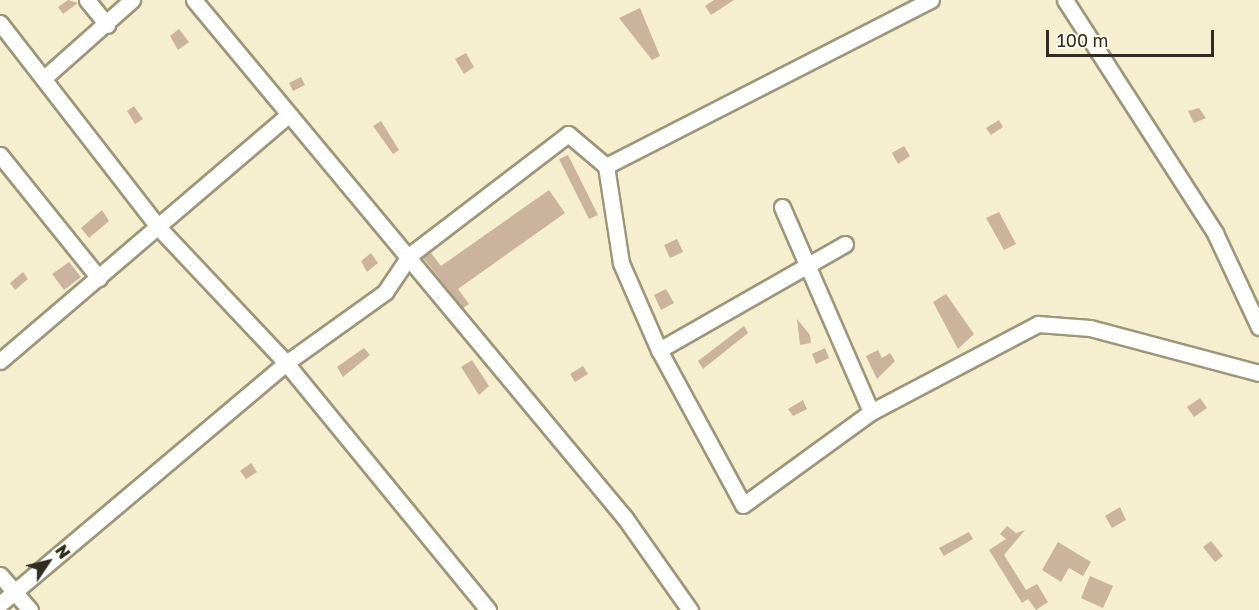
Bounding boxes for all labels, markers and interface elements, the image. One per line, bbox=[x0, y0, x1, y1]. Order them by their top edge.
scale bar bbox=[1049, 18, 1217, 56]
text: 100 m bbox=[1057, 29, 1108, 51]
north arrow bbox=[18, 532, 78, 592]
text: N bbox=[51, 541, 74, 562]

